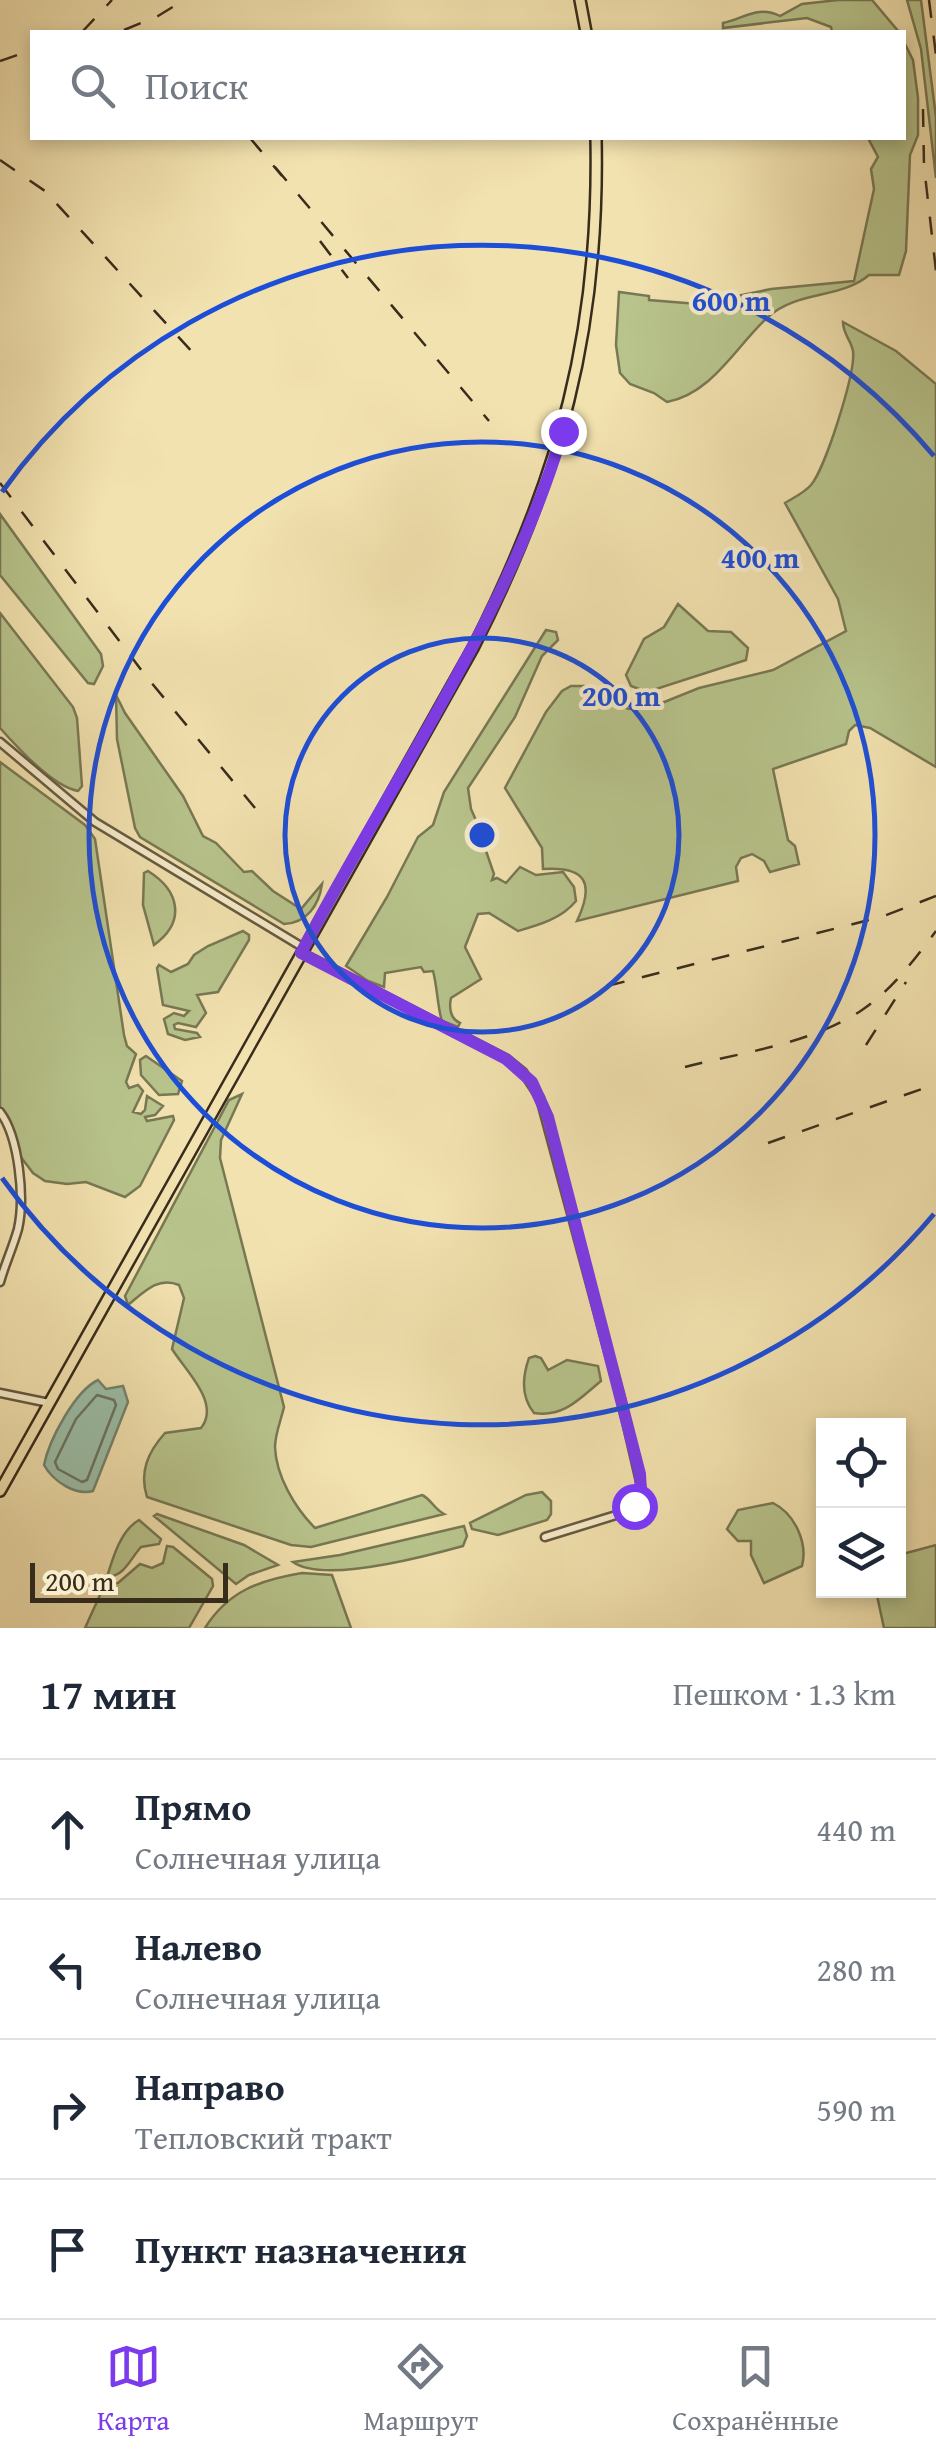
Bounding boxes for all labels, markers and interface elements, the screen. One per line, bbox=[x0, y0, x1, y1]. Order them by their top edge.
search box bbox=[30, 30, 906, 140]
text: Поиск bbox=[145, 57, 248, 113]
icon: search bbox=[65, 58, 120, 113]
text: 600 m bbox=[692, 278, 771, 322]
route end bbox=[541, 409, 587, 455]
text: 400 m bbox=[721, 535, 800, 579]
text: 200 m bbox=[582, 673, 661, 717]
centre of rings bbox=[464, 817, 500, 853]
map controls bbox=[816, 1418, 906, 1598]
button: locate bbox=[816, 1418, 906, 1508]
route start bbox=[612, 1484, 658, 1530]
button: layers bbox=[816, 1508, 906, 1598]
scale bar bbox=[30, 1558, 228, 1602]
text: 200 m bbox=[45, 1560, 114, 1601]
text: 17 мин bbox=[40, 1663, 177, 1724]
text: Пешком · 1.3 km bbox=[673, 1670, 896, 1717]
text: Прямо bbox=[135, 1778, 251, 1834]
icon: ahead bbox=[40, 1802, 95, 1857]
text: 440 m bbox=[817, 1806, 896, 1853]
text: Солнечная улица bbox=[135, 1834, 380, 1881]
text: Налево bbox=[135, 1918, 262, 1974]
icon: left bbox=[40, 1942, 95, 1997]
text: 280 m bbox=[817, 1946, 896, 1993]
text: Солнечная улица bbox=[135, 1974, 380, 2021]
text: Направо bbox=[135, 2058, 285, 2114]
icon: right bbox=[40, 2082, 95, 2137]
text: 590 m bbox=[817, 2086, 896, 2133]
text: Тепловский тракт bbox=[135, 2114, 392, 2161]
text: Пункт назначения bbox=[135, 2221, 467, 2277]
icon: arrive bbox=[40, 2222, 95, 2277]
tab: Карта bbox=[97, 2339, 170, 2440]
tab: Маршрут bbox=[364, 2339, 478, 2440]
tab: Сохранённые bbox=[672, 2339, 839, 2440]

